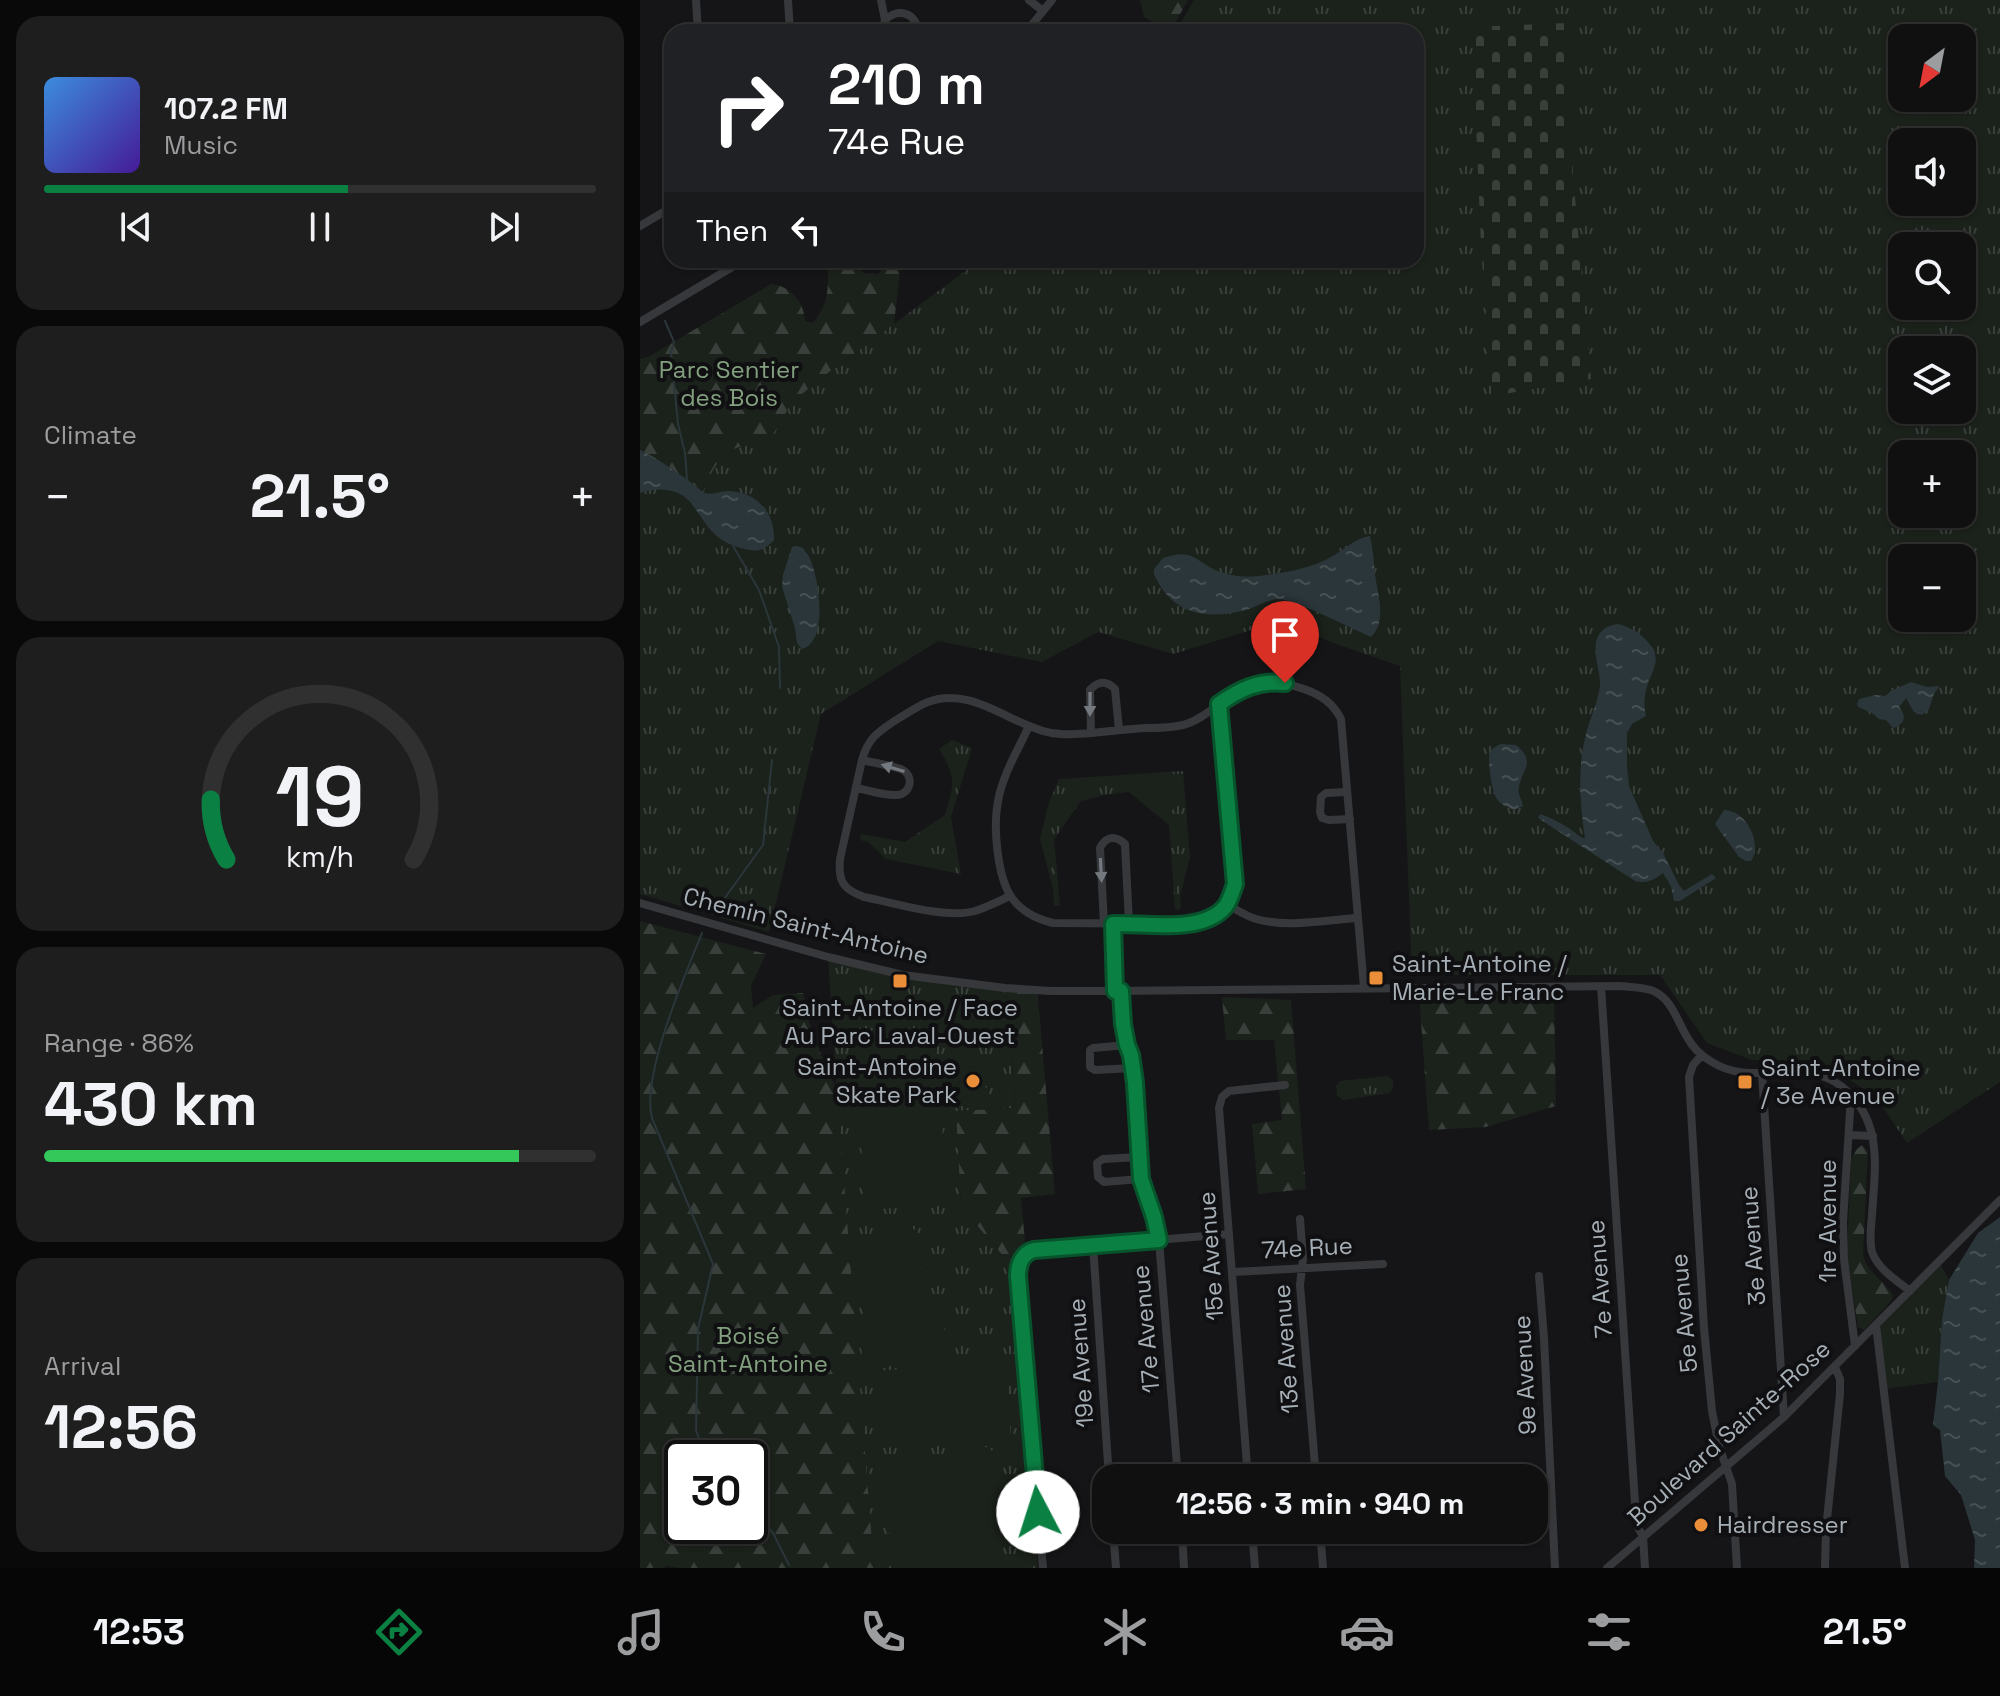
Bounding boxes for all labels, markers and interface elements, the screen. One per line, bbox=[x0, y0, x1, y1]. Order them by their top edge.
north arrow bbox=[1888, 24, 1976, 112]
map controls bbox=[1888, 24, 1976, 632]
text: 210 m bbox=[828, 49, 985, 120]
icon: right bbox=[696, 56, 800, 160]
text: 107.2 FM bbox=[164, 89, 288, 128]
text: 74e Rue bbox=[828, 119, 965, 165]
text: Music bbox=[164, 128, 238, 162]
button: sound bbox=[1888, 128, 1976, 216]
icon: previous bbox=[114, 205, 158, 249]
icon: pause bbox=[298, 205, 342, 249]
icon: next bbox=[482, 205, 526, 249]
icon: left bbox=[784, 208, 828, 252]
text: Then bbox=[696, 211, 768, 250]
button: search bbox=[1888, 232, 1976, 320]
button: layers bbox=[1888, 336, 1976, 424]
park label: Parc Sentier des Bois bbox=[659, 354, 799, 413]
text: Climate bbox=[44, 418, 137, 452]
button: + bbox=[1888, 440, 1976, 528]
text: 21.5° bbox=[250, 458, 390, 535]
text: − bbox=[44, 469, 71, 525]
text: + bbox=[569, 469, 596, 525]
button: − bbox=[1888, 544, 1976, 632]
pin bbox=[1251, 601, 1319, 683]
icon: arrive bbox=[1263, 613, 1307, 657]
one-way arrow bbox=[1084, 692, 1096, 717]
text: 19 bbox=[275, 744, 365, 850]
one-way arrow bbox=[881, 761, 905, 774]
text: km/h bbox=[286, 839, 354, 875]
one-way arrow bbox=[1095, 858, 1108, 883]
street label: Chemin Saint-Antoine bbox=[680, 880, 932, 971]
place label: Saint-Antoine / Marie-Le Franc bbox=[1392, 948, 1567, 1007]
marker: Saint-Antoine / Marie-Le Franc bbox=[1367, 969, 1385, 987]
marker: Saint-Antoine / Face Au Parc Laval-Ouest bbox=[891, 972, 909, 990]
place label: Saint-Antoine / Face Au Parc Laval-Ouest bbox=[782, 992, 1018, 1051]
text: Range · 86% bbox=[44, 1026, 194, 1060]
place label: Saint-Antoine Skate Park bbox=[797, 1051, 957, 1110]
place label: Saint-Antoine / 3e Avenue bbox=[1761, 1052, 1921, 1111]
text: 430 km bbox=[44, 1066, 258, 1143]
marker: Saint-Antoine Skate Park bbox=[964, 1072, 982, 1090]
marker: Saint-Antoine / 3e Avenue bbox=[1736, 1073, 1754, 1091]
street label: 1re Avenue bbox=[1812, 1159, 1843, 1283]
street label: 3e Avenue bbox=[1733, 1185, 1772, 1307]
street label: 15e Avenue bbox=[1191, 1190, 1230, 1322]
street label: 7e Avenue bbox=[1580, 1219, 1619, 1339]
street label: 74e Rue bbox=[1260, 1230, 1353, 1265]
street label: 5e Avenue bbox=[1663, 1252, 1704, 1374]
street label: 17e Avenue bbox=[1124, 1264, 1167, 1394]
street label: 13e Avenue bbox=[1266, 1283, 1305, 1415]
street label: 19e Avenue bbox=[1061, 1297, 1100, 1429]
street label: 9e Avenue bbox=[1506, 1315, 1543, 1436]
park label: Boisé Saint-Antoine bbox=[668, 1320, 828, 1379]
street label: Boulevard Sainte-Rose bbox=[1621, 1333, 1837, 1532]
text: Arrival bbox=[44, 1349, 121, 1383]
text: 12:56 bbox=[44, 1389, 198, 1466]
speed limit sign: 30 bbox=[664, 1440, 768, 1544]
position arrow bbox=[996, 1470, 1080, 1554]
text: 12:56 · 3 min · 940 m bbox=[1176, 1484, 1464, 1523]
place label: Hairdresser bbox=[1717, 1509, 1848, 1540]
marker: Hairdresser bbox=[1692, 1516, 1710, 1534]
icon: directions bbox=[371, 1604, 427, 1660]
icon: music bbox=[613, 1604, 669, 1660]
icon: phone bbox=[855, 1604, 911, 1660]
icon: climate bbox=[1097, 1604, 1153, 1660]
icon: car bbox=[1339, 1604, 1395, 1660]
icon: filters bbox=[1581, 1604, 1637, 1660]
text: 12:53 bbox=[93, 1609, 185, 1655]
text: 21.5° bbox=[1823, 1609, 1907, 1655]

